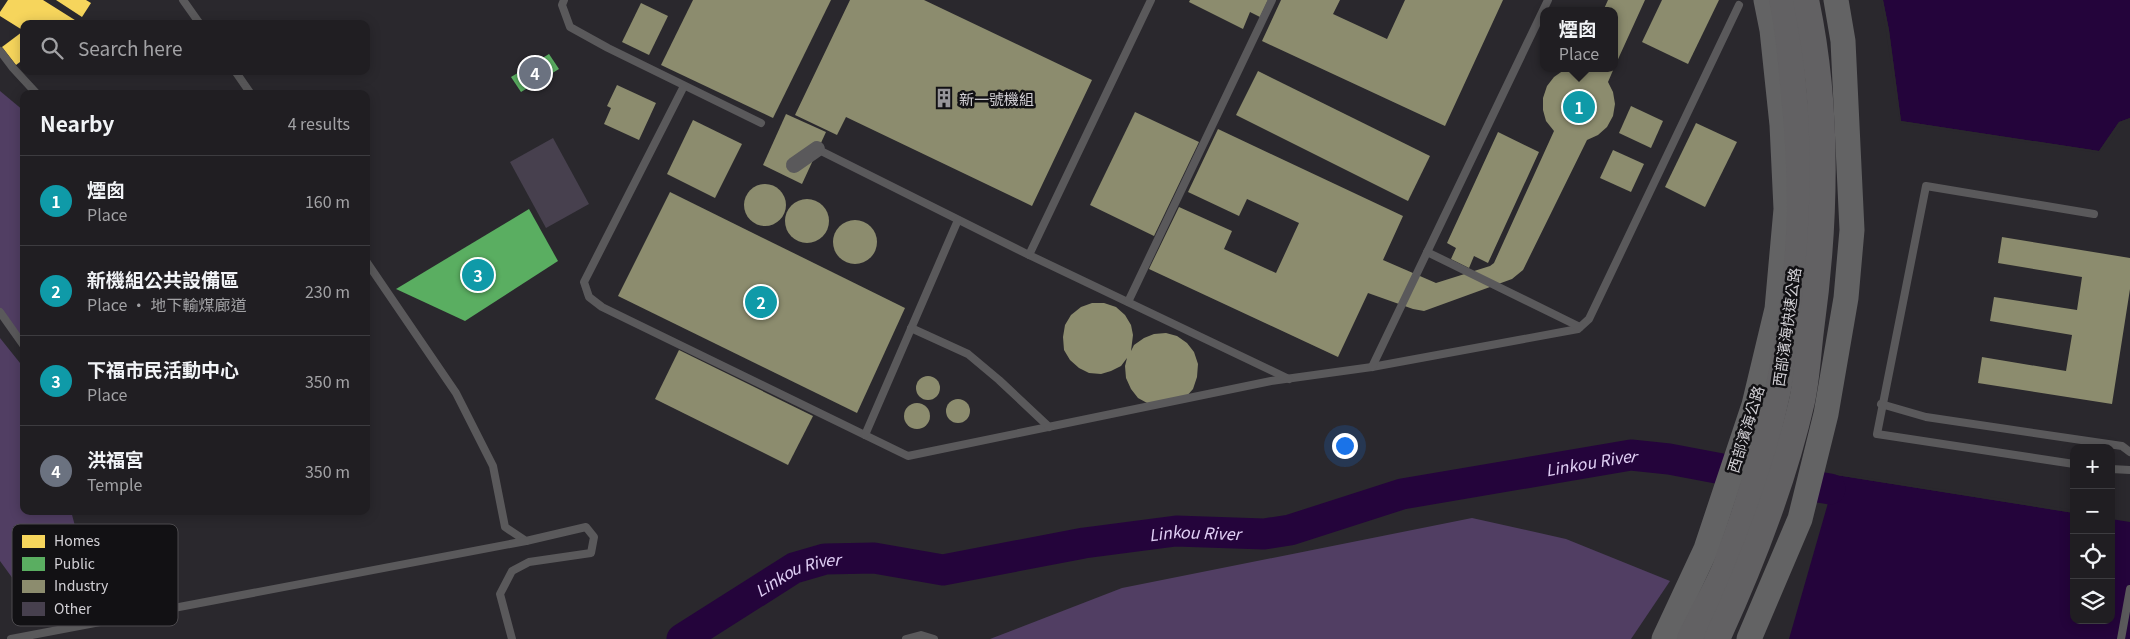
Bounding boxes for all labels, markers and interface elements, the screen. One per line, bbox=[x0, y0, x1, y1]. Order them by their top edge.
popup bbox=[1540, 7, 1618, 72]
text: 煙囪 bbox=[1559, 14, 1597, 41]
search box bbox=[20, 20, 370, 75]
icon: search bbox=[38, 34, 66, 62]
text: Search here bbox=[78, 34, 182, 61]
text: Place bbox=[1559, 41, 1599, 65]
pin: 4 bbox=[519, 54, 551, 92]
building icon: 新一號機組 bbox=[933, 87, 955, 109]
place label: 新一號機組 bbox=[959, 88, 1034, 109]
pin: 1 bbox=[1563, 88, 1595, 126]
text: Nearby bbox=[40, 108, 114, 138]
text: 4 results bbox=[288, 111, 350, 135]
text: 煙囪 bbox=[87, 175, 125, 202]
text: 1 bbox=[51, 189, 61, 213]
text: 160 m bbox=[305, 189, 350, 213]
text: Place bbox=[87, 202, 127, 226]
pin: 3 bbox=[462, 256, 494, 294]
text: 新機組公共設備區 bbox=[87, 265, 239, 292]
street label: 西部濱海快速公路 bbox=[1767, 266, 1805, 388]
text: 2 bbox=[51, 279, 61, 303]
text: 230 m bbox=[305, 279, 350, 303]
pin: 2 bbox=[745, 283, 777, 321]
text: Place · 地下輸煤廊道 bbox=[87, 292, 246, 316]
text: 下福市民活動中心 bbox=[87, 355, 239, 382]
text: 3 bbox=[51, 369, 61, 393]
text: 350 m bbox=[305, 369, 350, 393]
text: Place bbox=[87, 382, 127, 406]
street label: 西部濱海公路 bbox=[1722, 383, 1768, 475]
your location bbox=[1332, 433, 1358, 459]
water label: Linkou River bbox=[1544, 443, 1641, 481]
map controls bbox=[2070, 444, 2115, 624]
button: + bbox=[2070, 444, 2115, 489]
text: 洪福宮 bbox=[87, 445, 144, 472]
text: 4 bbox=[51, 459, 61, 483]
text: 350 m bbox=[305, 459, 350, 483]
text: Temple bbox=[87, 472, 142, 496]
button: − bbox=[2070, 489, 2115, 534]
water label: Linkou River bbox=[1147, 518, 1244, 546]
legend bbox=[12, 524, 178, 626]
text: Homes bbox=[54, 530, 100, 550]
button: locate bbox=[2070, 534, 2115, 579]
water label: Linkou River bbox=[750, 547, 843, 602]
text: Public bbox=[54, 553, 95, 573]
text: Industry bbox=[54, 575, 109, 595]
button: layers bbox=[2070, 579, 2115, 624]
text: Other bbox=[54, 598, 92, 618]

